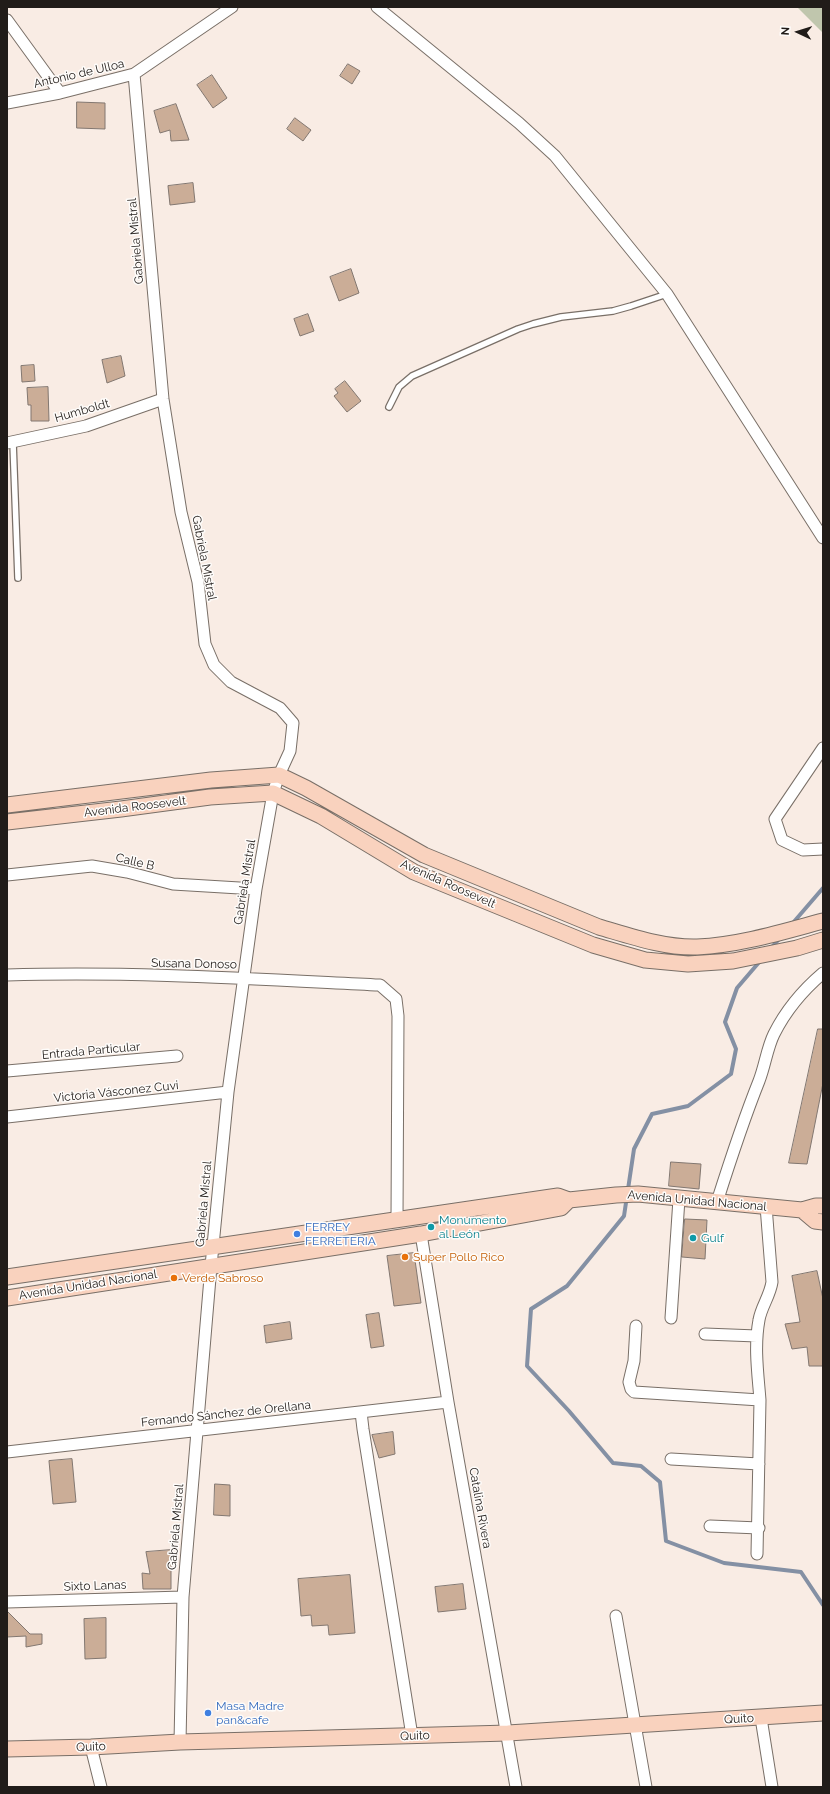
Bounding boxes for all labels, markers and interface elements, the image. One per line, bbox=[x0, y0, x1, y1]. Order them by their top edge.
north arrow bbox=[778, 12, 818, 52]
text: N bbox=[779, 26, 792, 36]
street label: Antonio de Ulloa bbox=[32, 57, 126, 91]
street label: Gabriela Mistral bbox=[125, 197, 147, 285]
street label: Humboldt bbox=[53, 396, 111, 426]
street label: Gabriela Mistral bbox=[189, 514, 219, 602]
street label: Avenida Roosevelt bbox=[83, 794, 187, 820]
street label: Gabriela Mistral bbox=[231, 838, 259, 926]
street label: Calle B bbox=[114, 851, 156, 873]
street label: Avenida Roosevelt bbox=[398, 857, 498, 911]
street label: Susana Donoso bbox=[151, 956, 237, 972]
street label: Entrada Particular bbox=[41, 1040, 141, 1062]
street label: Victoria Vásconez Cuvi bbox=[53, 1078, 179, 1106]
street label: Gabriela Mistral bbox=[193, 1160, 215, 1248]
street label: Avenida Unidad Nacional bbox=[627, 1188, 767, 1214]
place label: Monumento al León bbox=[439, 1213, 507, 1241]
place label: FERREY FERRETERIA bbox=[305, 1220, 376, 1248]
marker: Monumento al León bbox=[426, 1222, 436, 1232]
marker: FERREY FERRETERIA bbox=[292, 1229, 302, 1239]
place label: Gulf bbox=[701, 1231, 724, 1245]
marker: Gulf bbox=[688, 1233, 698, 1243]
place label: Super Pollo Rico bbox=[413, 1250, 504, 1264]
marker: Super Pollo Rico bbox=[400, 1252, 410, 1262]
street label: Avenida Unidad Nacional bbox=[18, 1267, 158, 1303]
place label: Verde Sabroso bbox=[182, 1271, 263, 1285]
marker: Verde Sabroso bbox=[169, 1273, 179, 1283]
street label: Fernando Sánchez de Orellana bbox=[140, 1398, 312, 1430]
street label: Catalina Rivera bbox=[466, 1466, 494, 1550]
street label: Gabriela Mistral bbox=[165, 1483, 187, 1571]
street label: Sixto Lanas bbox=[63, 1578, 127, 1594]
place label: Masa Madre pan&cafe bbox=[216, 1699, 284, 1727]
marker: Masa Madre pan&cafe bbox=[203, 1708, 213, 1718]
street label: Quito bbox=[724, 1711, 754, 1727]
street label: Quito bbox=[400, 1728, 430, 1744]
street label: Quito bbox=[76, 1739, 106, 1755]

